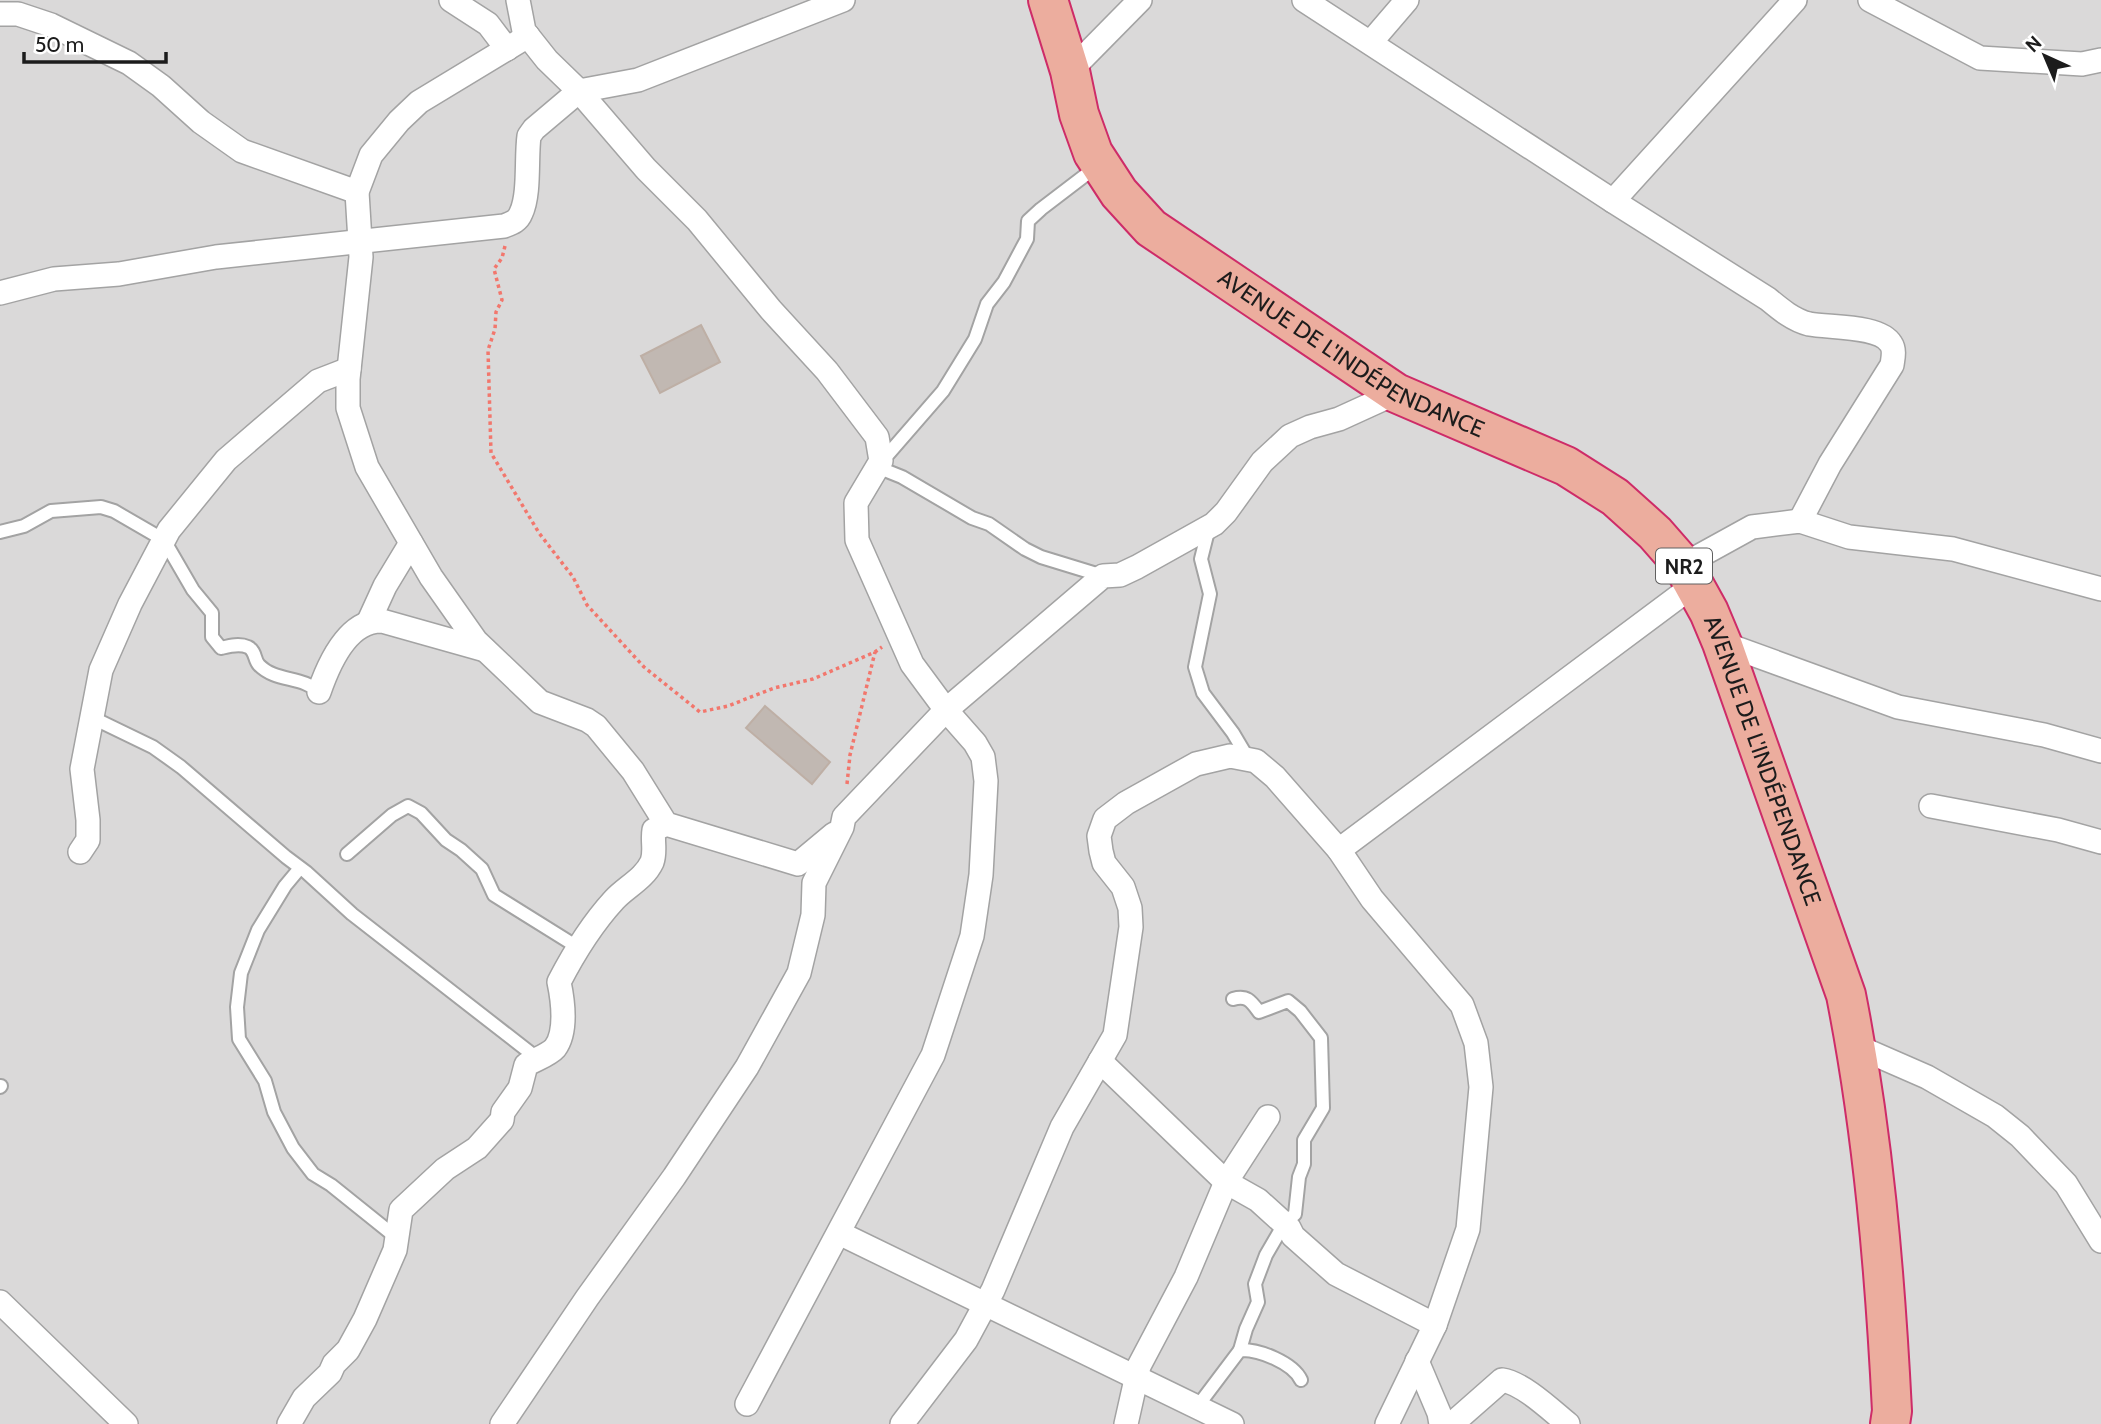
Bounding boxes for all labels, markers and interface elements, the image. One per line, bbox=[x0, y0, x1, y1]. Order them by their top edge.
scale bar bbox=[24, 21, 166, 65]
north arrow bbox=[2010, 21, 2080, 91]
text: N bbox=[2021, 31, 2046, 57]
text: 50 m bbox=[35, 32, 84, 57]
street label: AVENUE DE L'INDÉPENDANCE bbox=[1213, 263, 1489, 443]
road number: NR2 bbox=[1656, 548, 1712, 584]
street label: AVENUE DE L'INDÉPENDANCE bbox=[1698, 611, 1827, 909]

